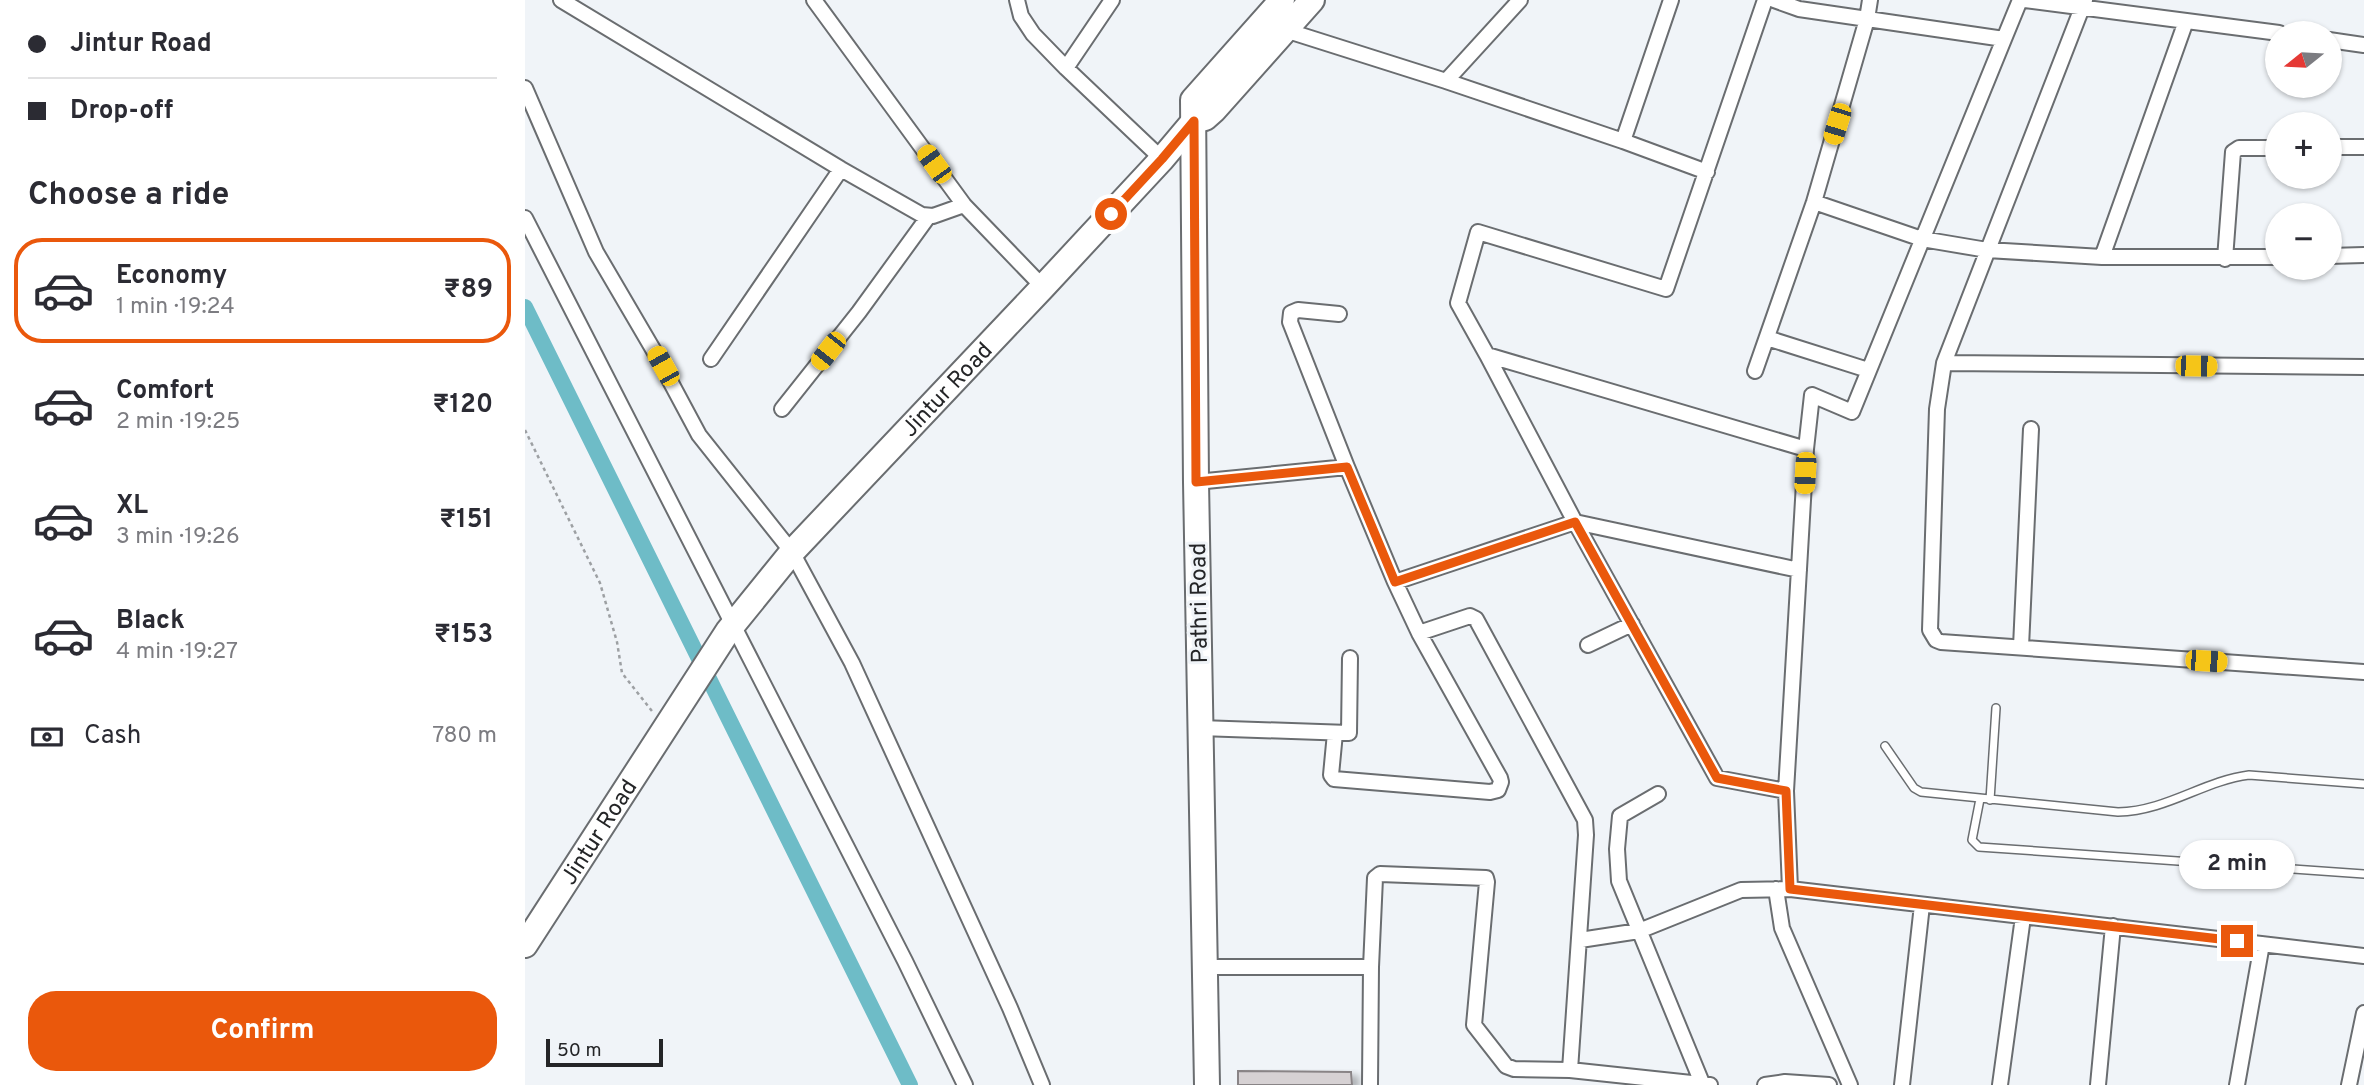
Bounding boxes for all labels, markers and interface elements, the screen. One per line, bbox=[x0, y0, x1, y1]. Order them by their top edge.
north arrow bbox=[2265, 21, 2341, 98]
map controls bbox=[2265, 21, 2342, 280]
text: Jintur Road bbox=[70, 28, 212, 61]
text: Drop-off bbox=[70, 95, 173, 128]
car bbox=[1821, 101, 1854, 147]
button: + bbox=[2265, 112, 2342, 189]
car bbox=[914, 141, 955, 187]
text: Choose a ride bbox=[28, 176, 229, 216]
route start bbox=[1095, 198, 1127, 230]
button: − bbox=[2265, 203, 2342, 280]
icon: car bbox=[32, 259, 95, 322]
text: Economy bbox=[116, 260, 227, 293]
text: ₹89 bbox=[444, 274, 493, 307]
text: 1 min · 19:24 bbox=[116, 293, 235, 322]
car bbox=[807, 328, 850, 374]
street label: Jintur Road bbox=[896, 337, 1000, 444]
car bbox=[644, 343, 683, 389]
car bbox=[2175, 355, 2218, 377]
icon: car bbox=[32, 374, 95, 437]
text: Comfort bbox=[116, 375, 214, 408]
text: ₹120 bbox=[433, 389, 493, 422]
text: 2 min · 19:25 bbox=[116, 408, 240, 437]
car bbox=[1794, 451, 1817, 495]
icon: car bbox=[32, 489, 95, 552]
text: XL bbox=[116, 490, 148, 523]
text: ₹151 bbox=[439, 504, 493, 537]
text: 3 min · 19:26 bbox=[116, 523, 240, 552]
street label: Pathri Road bbox=[1185, 542, 1216, 663]
icon: car bbox=[32, 604, 95, 667]
text: Black bbox=[116, 605, 185, 638]
text: ₹153 bbox=[434, 619, 493, 652]
text: 4 min · 19:27 bbox=[116, 638, 238, 667]
car bbox=[2185, 649, 2228, 673]
icon: cash bbox=[28, 718, 66, 756]
text: Cash bbox=[84, 720, 141, 753]
text: 780 m bbox=[432, 722, 497, 751]
street label: Jintur Road bbox=[556, 775, 645, 891]
callout: 2 min bbox=[2179, 839, 2295, 888]
text: 2 min bbox=[2207, 850, 2267, 879]
route end bbox=[2221, 925, 2253, 957]
button: Confirm bbox=[28, 991, 497, 1071]
scale bar bbox=[546, 1036, 663, 1068]
text: 50 m bbox=[557, 1039, 602, 1063]

